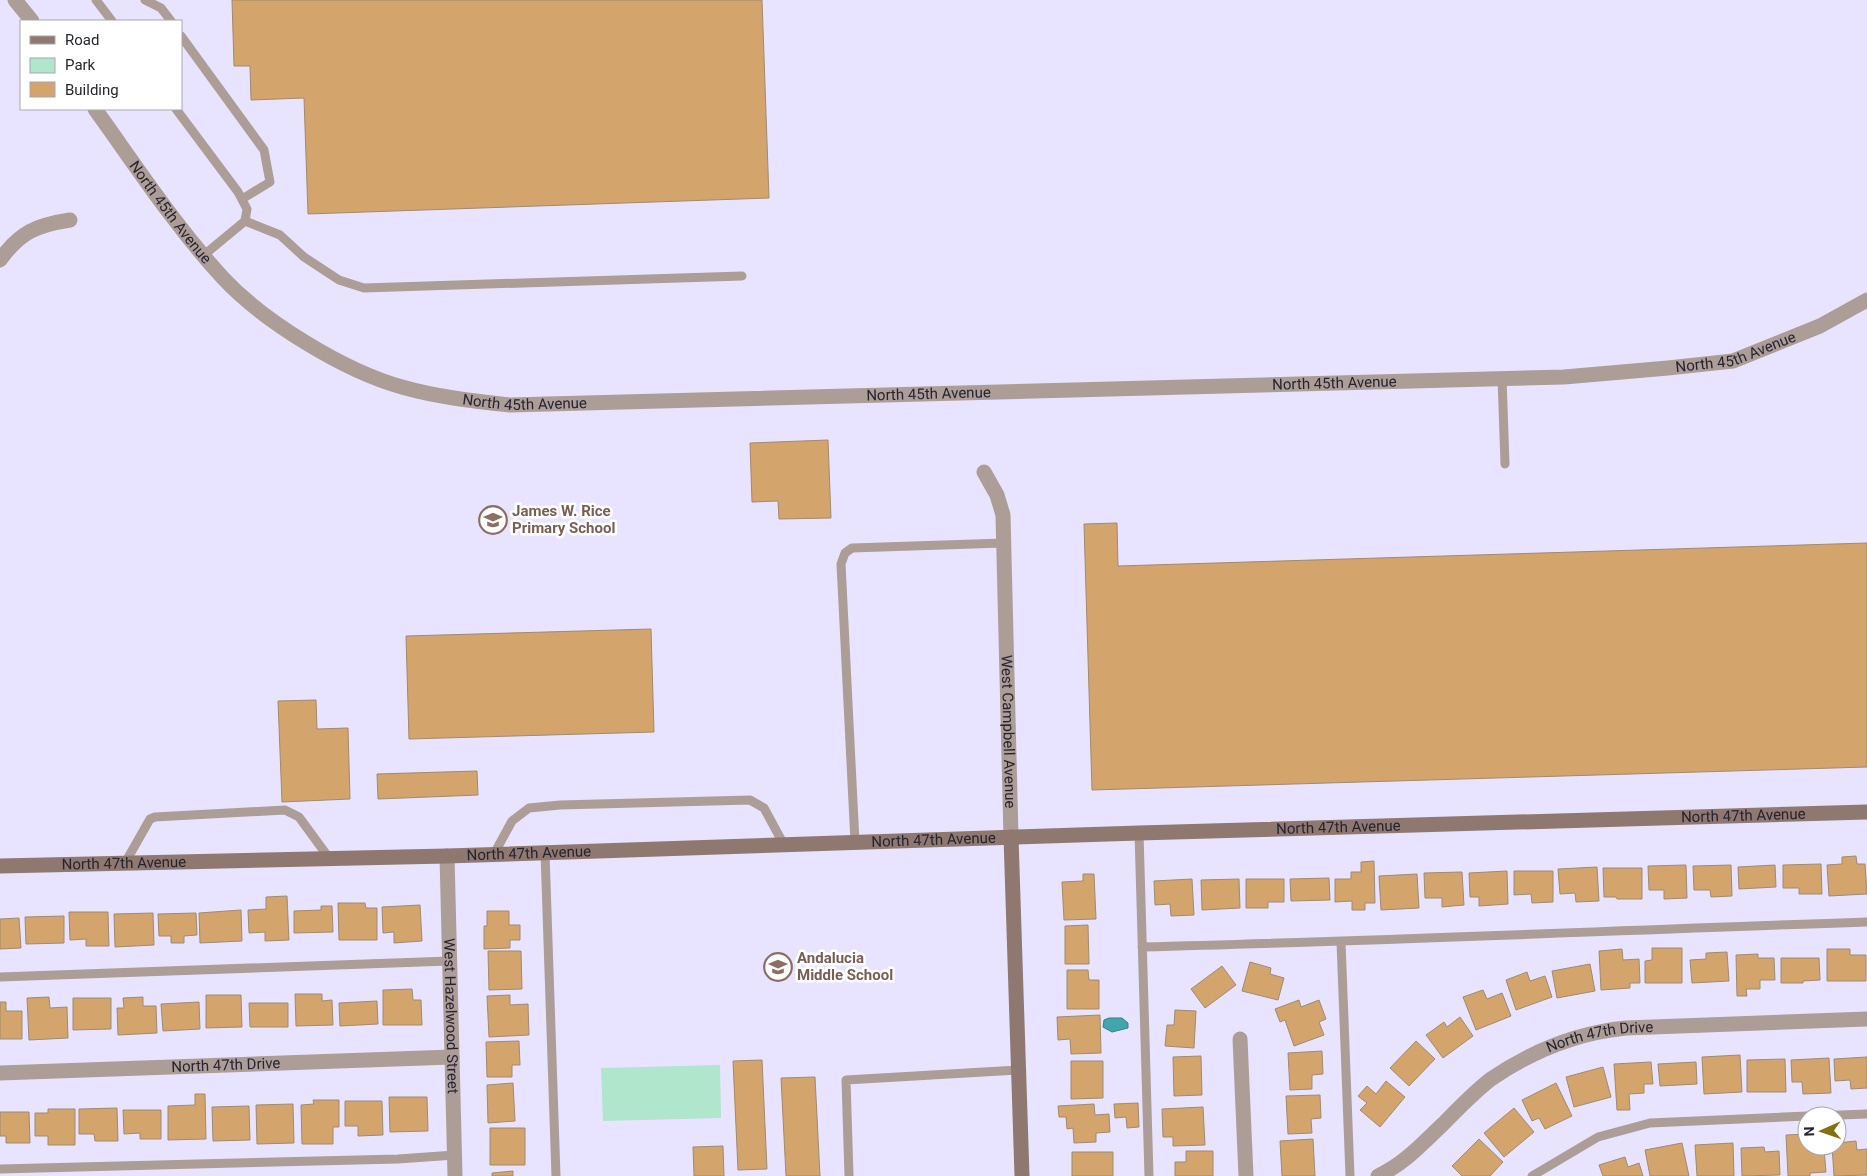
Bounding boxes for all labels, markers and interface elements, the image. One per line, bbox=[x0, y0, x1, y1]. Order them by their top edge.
legend bbox=[20, 20, 182, 110]
text: Road bbox=[65, 31, 99, 49]
text: Park bbox=[65, 56, 96, 74]
text: Building bbox=[65, 81, 119, 99]
street label: North 45th Avenue bbox=[126, 157, 215, 268]
street label: North 45th Avenue bbox=[1675, 328, 1798, 376]
street label: North 45th Avenue bbox=[1272, 372, 1397, 394]
street label: North 45th Avenue bbox=[866, 383, 991, 405]
street label: North 45th Avenue bbox=[461, 390, 587, 414]
place label: James W. Rice Primary School bbox=[512, 502, 615, 537]
school or university icon: James W. Rice Primary School bbox=[478, 505, 508, 535]
street label: West Campbell Avenue bbox=[997, 655, 1019, 809]
street label: North 47th Avenue bbox=[1681, 805, 1806, 826]
street label: North 47th Avenue bbox=[1276, 816, 1401, 838]
street label: North 47th Avenue bbox=[871, 829, 996, 851]
street label: North 47th Avenue bbox=[466, 842, 591, 864]
street label: North 47th Avenue bbox=[62, 853, 186, 874]
street label: West Hazelwood Street bbox=[440, 938, 462, 1094]
place label: Andalucia Middle School bbox=[797, 949, 893, 984]
school or university icon: Andalucia Middle School bbox=[763, 952, 793, 982]
street label: North 47th Drive bbox=[1544, 1018, 1654, 1057]
street label: North 47th Drive bbox=[171, 1054, 281, 1076]
north arrow bbox=[1797, 1106, 1847, 1156]
text: N bbox=[1801, 1126, 1817, 1137]

